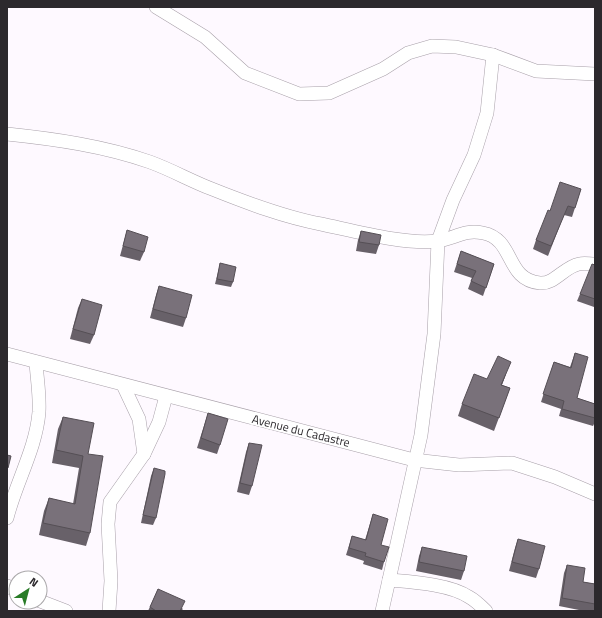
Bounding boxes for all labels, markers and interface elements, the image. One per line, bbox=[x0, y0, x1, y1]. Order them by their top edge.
street label: Avenue du Cadastre bbox=[250, 409, 352, 452]
north arrow bbox=[8, 570, 48, 610]
text: N bbox=[26, 573, 42, 591]

